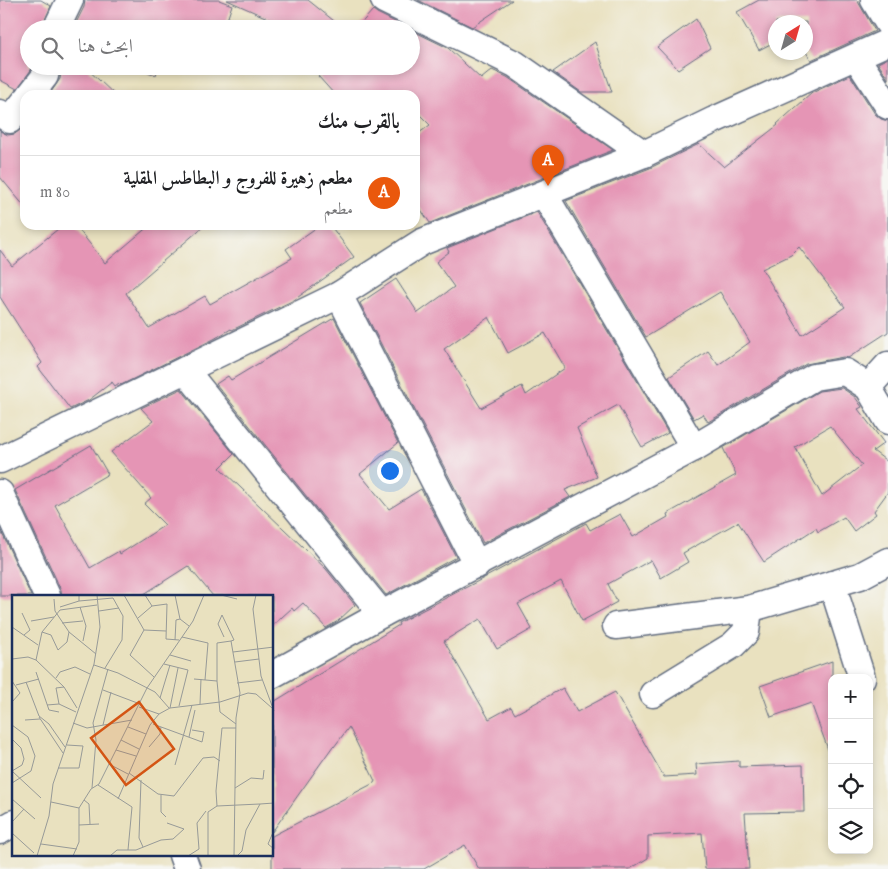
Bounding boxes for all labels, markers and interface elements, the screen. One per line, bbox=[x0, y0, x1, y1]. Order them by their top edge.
north arrow bbox=[768, 15, 813, 60]
search box bbox=[20, 20, 420, 75]
icon: search bbox=[38, 34, 66, 62]
text: ابحث هنا bbox=[78, 35, 133, 59]
text: بالقرب منك bbox=[318, 109, 400, 136]
pin: A bbox=[532, 145, 564, 186]
text: مطعم زهيرة للفروج و البطاطس المقلية bbox=[124, 167, 353, 191]
text: 80 m bbox=[40, 183, 70, 203]
text: A bbox=[379, 183, 389, 203]
text: مطعم bbox=[324, 200, 353, 220]
your location bbox=[377, 458, 403, 484]
inset map bbox=[12, 595, 274, 856]
map controls bbox=[828, 674, 873, 854]
button: + bbox=[828, 674, 873, 719]
button: − bbox=[828, 719, 873, 764]
button: locate bbox=[828, 764, 873, 809]
button: layers bbox=[828, 809, 873, 854]

